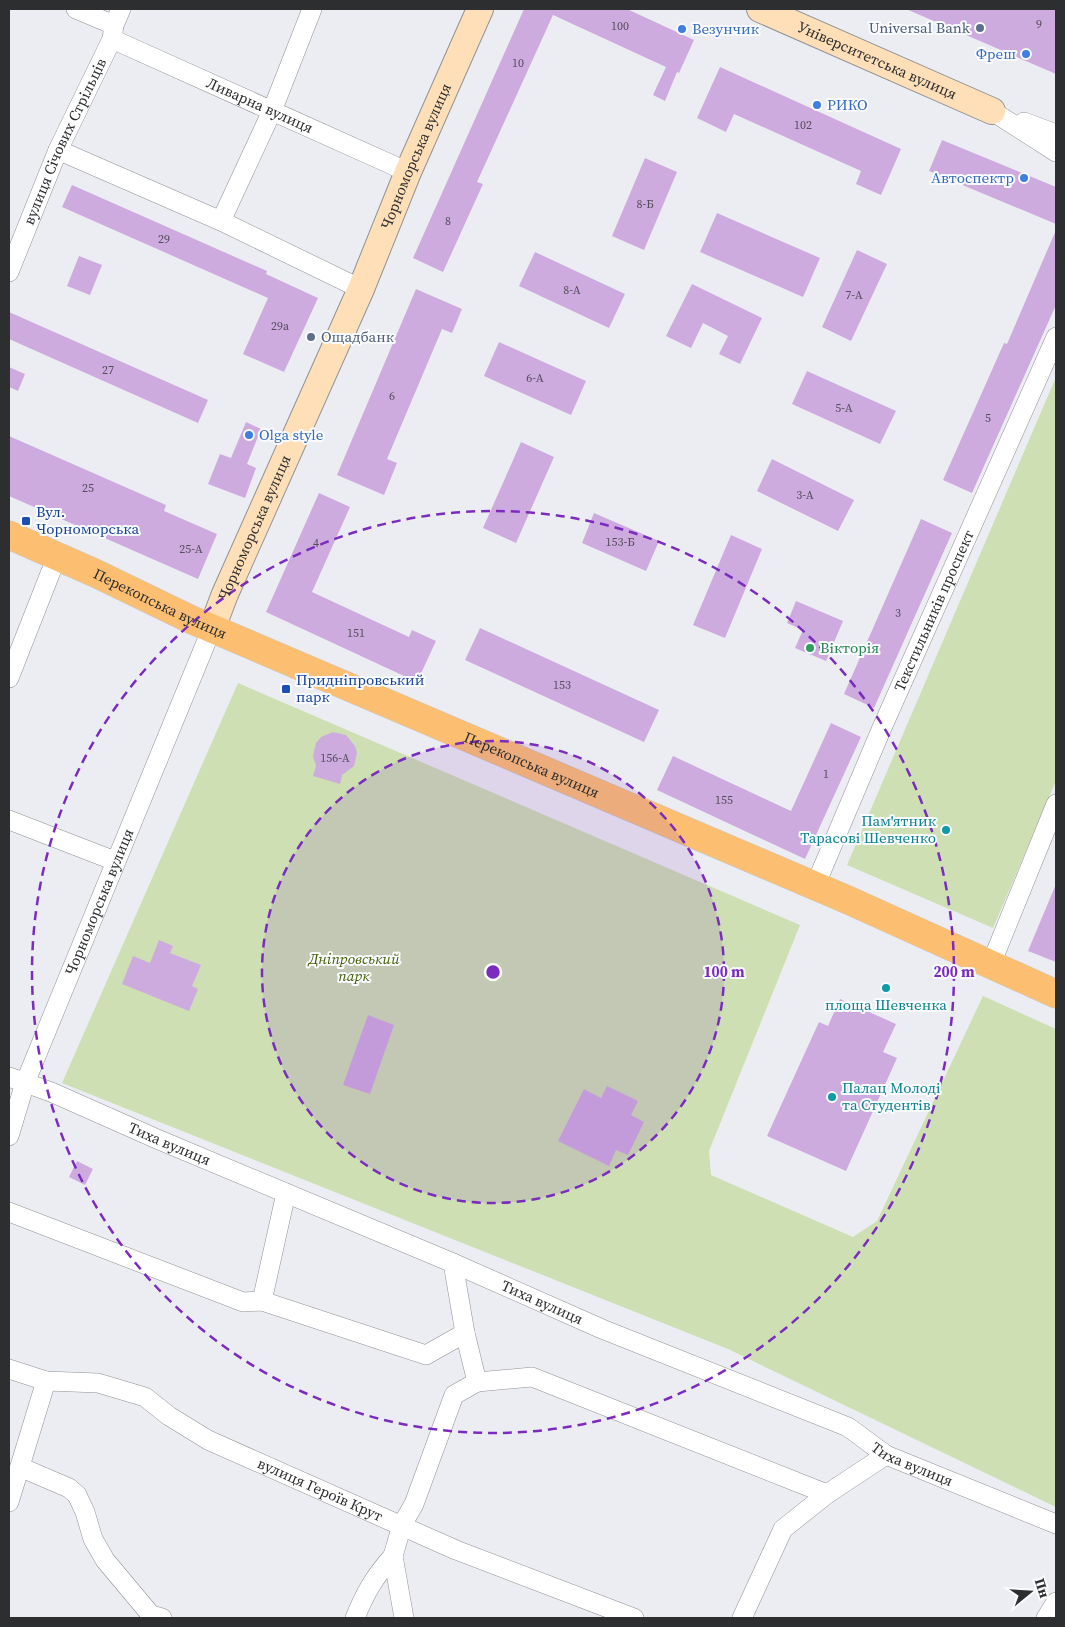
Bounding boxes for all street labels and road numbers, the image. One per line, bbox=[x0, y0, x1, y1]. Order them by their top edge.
street label: Університетська вулиця bbox=[794, 16, 960, 104]
street label: вулиця Січових Стрільців bbox=[18, 54, 111, 228]
street label: Ливарна вулиця bbox=[203, 72, 317, 138]
street label: Чорноморська вулиця bbox=[375, 80, 456, 232]
street label: Чорноморська вулиця bbox=[213, 452, 296, 603]
street label: Текстильників проспект bbox=[889, 526, 979, 694]
street label: Перекопська вулиця bbox=[90, 563, 230, 644]
street label: Перекопська вулиця bbox=[461, 726, 603, 803]
street label: Чорноморська вулиця bbox=[59, 825, 138, 978]
street label: Тиха вулиця bbox=[125, 1117, 214, 1170]
street label: Тиха вулиця bbox=[498, 1275, 587, 1329]
street label: Тиха вулиця bbox=[867, 1437, 956, 1491]
street label: вулиця Героїв Крут bbox=[254, 1452, 386, 1526]

